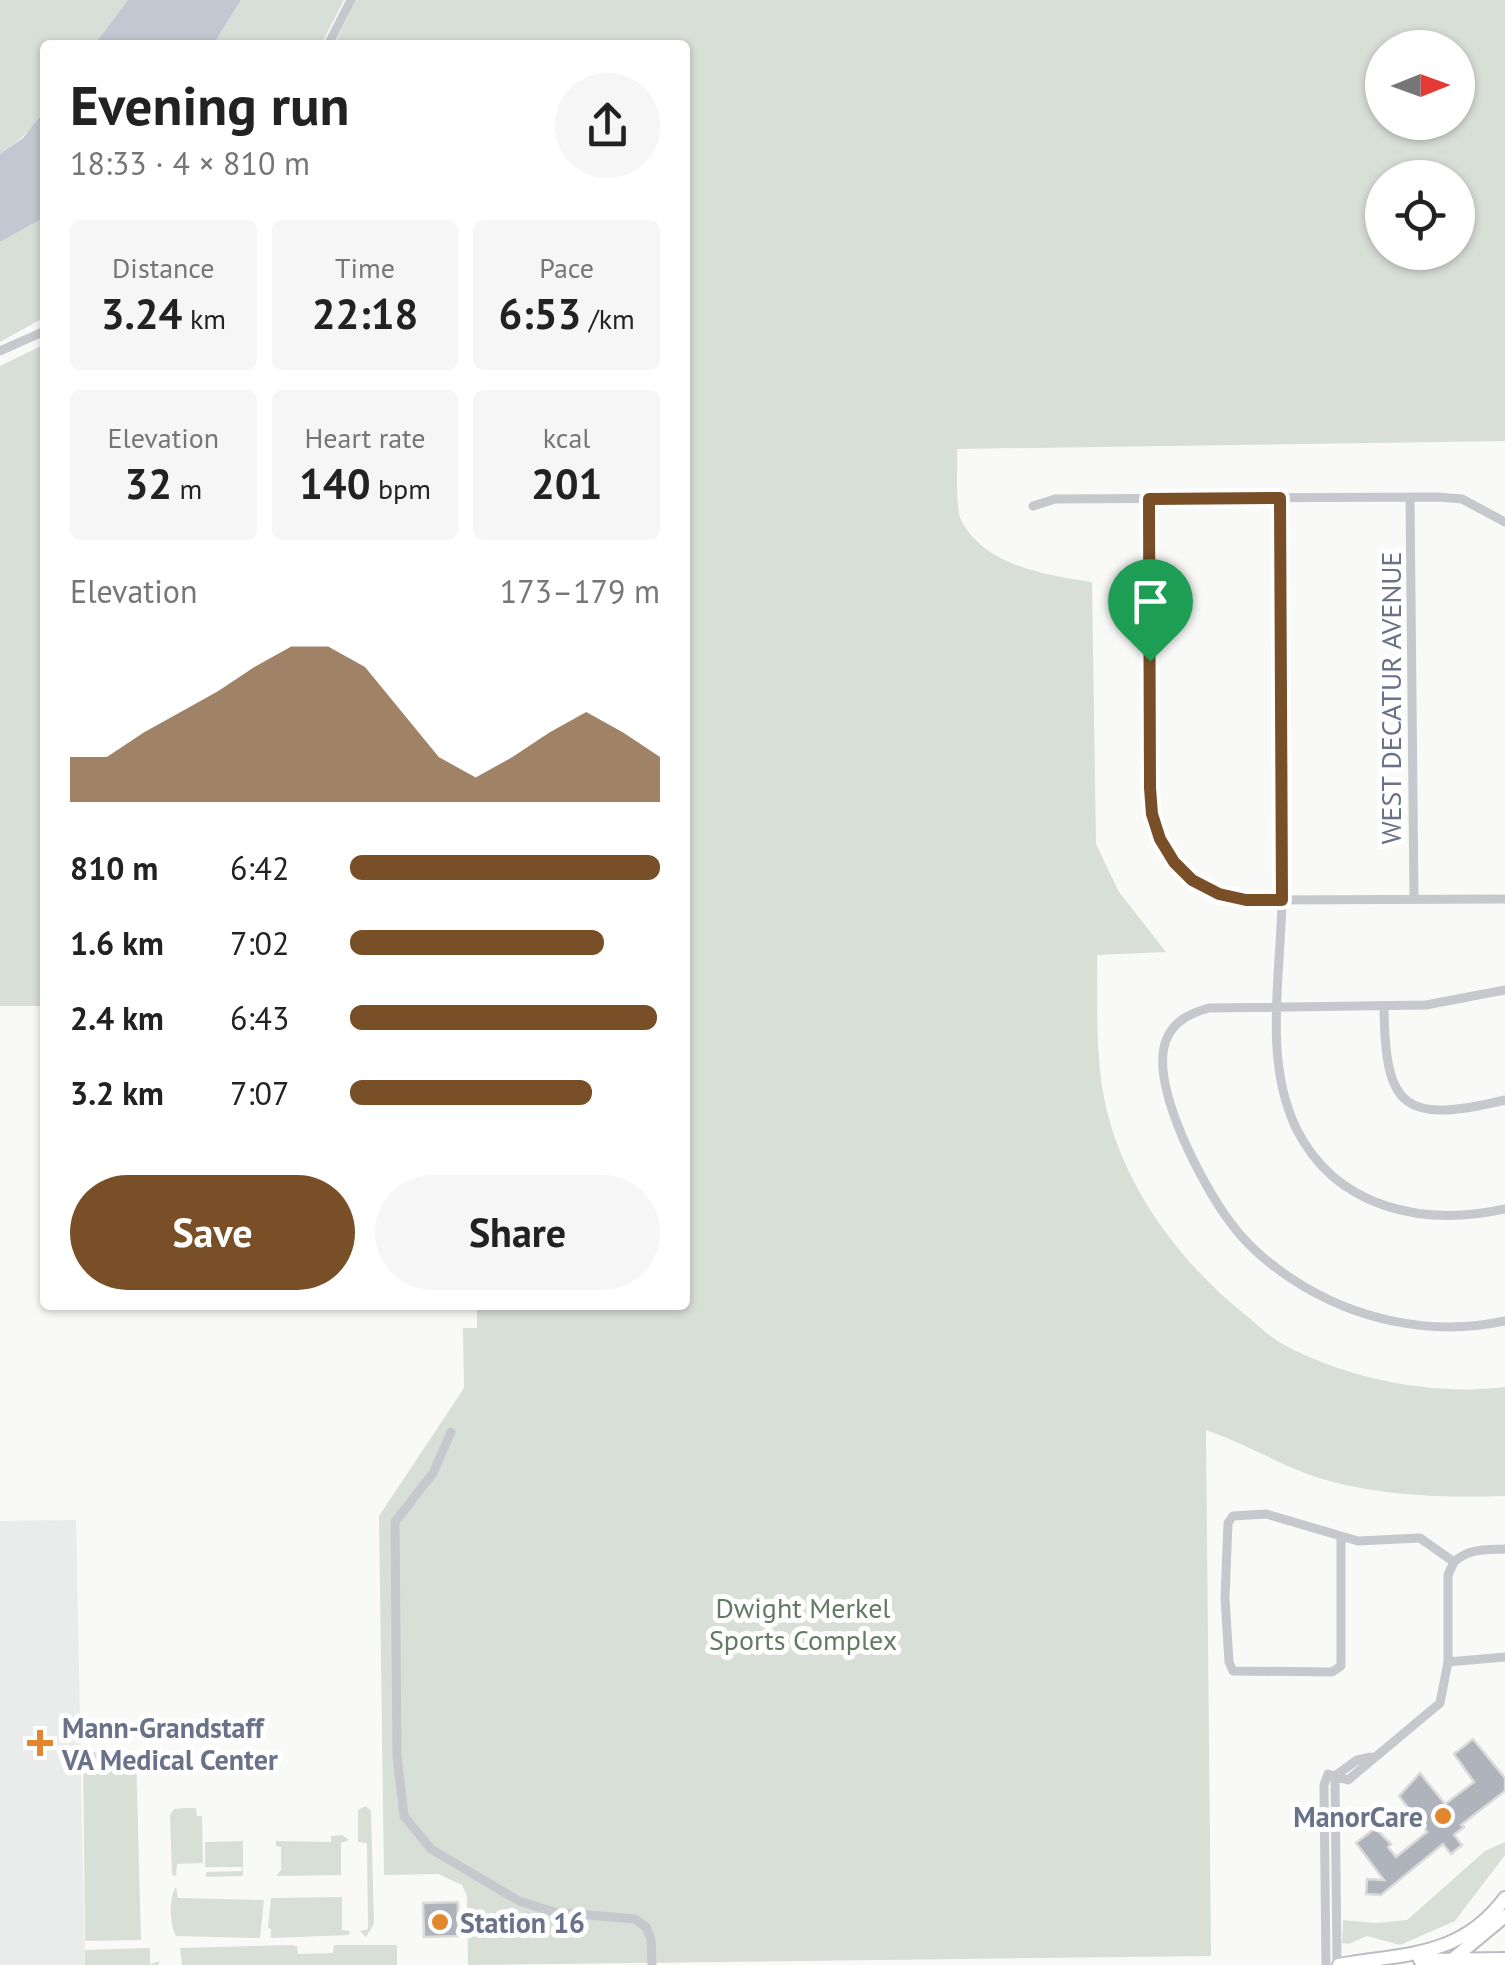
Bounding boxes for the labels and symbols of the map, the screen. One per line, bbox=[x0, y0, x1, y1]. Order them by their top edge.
north arrow bbox=[1365, 30, 1475, 140]
street label: WEST DECATUR AVENUE bbox=[1372, 551, 1409, 845]
pin bbox=[1108, 559, 1193, 662]
park label: Dwight Merkel Sports Complex bbox=[709, 1589, 897, 1658]
place label: Mann-Grandstaff VA Medical Center bbox=[61, 1709, 278, 1778]
marker: Mann-Grandstaff VA Medical Center bbox=[27, 1730, 53, 1756]
place label: ManorCare bbox=[1293, 1798, 1423, 1835]
marker: ManorCare bbox=[1432, 1805, 1454, 1827]
place label: Station 16 bbox=[460, 1904, 585, 1941]
marker: Station 16 bbox=[429, 1911, 451, 1933]

